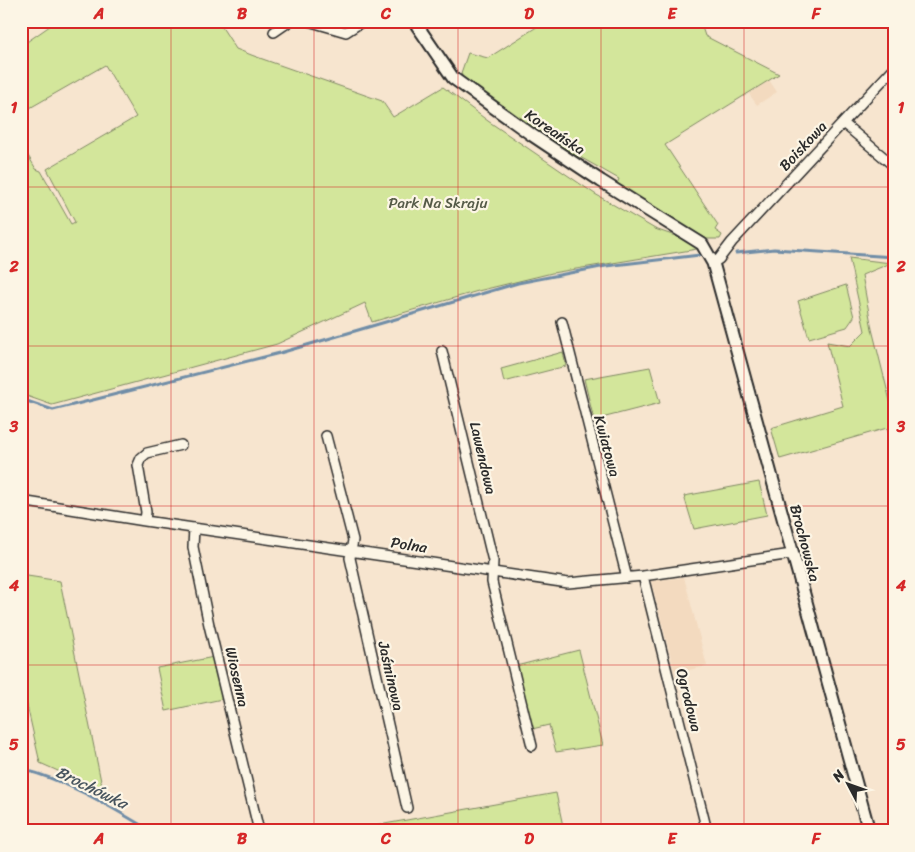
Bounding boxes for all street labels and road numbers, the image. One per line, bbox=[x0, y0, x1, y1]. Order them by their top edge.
street label: Koreańska bbox=[519, 102, 591, 162]
street label: Boiskowa bbox=[773, 114, 834, 177]
street label: Kwiatowa bbox=[586, 412, 628, 480]
street label: Lawendowa bbox=[462, 419, 504, 497]
street label: Brochowska bbox=[782, 501, 828, 585]
street label: Polna bbox=[389, 529, 430, 561]
street label: Jaśminowa bbox=[370, 638, 412, 714]
street label: Wiosenna bbox=[217, 644, 257, 710]
street label: Ogrodowa bbox=[669, 666, 710, 735]

